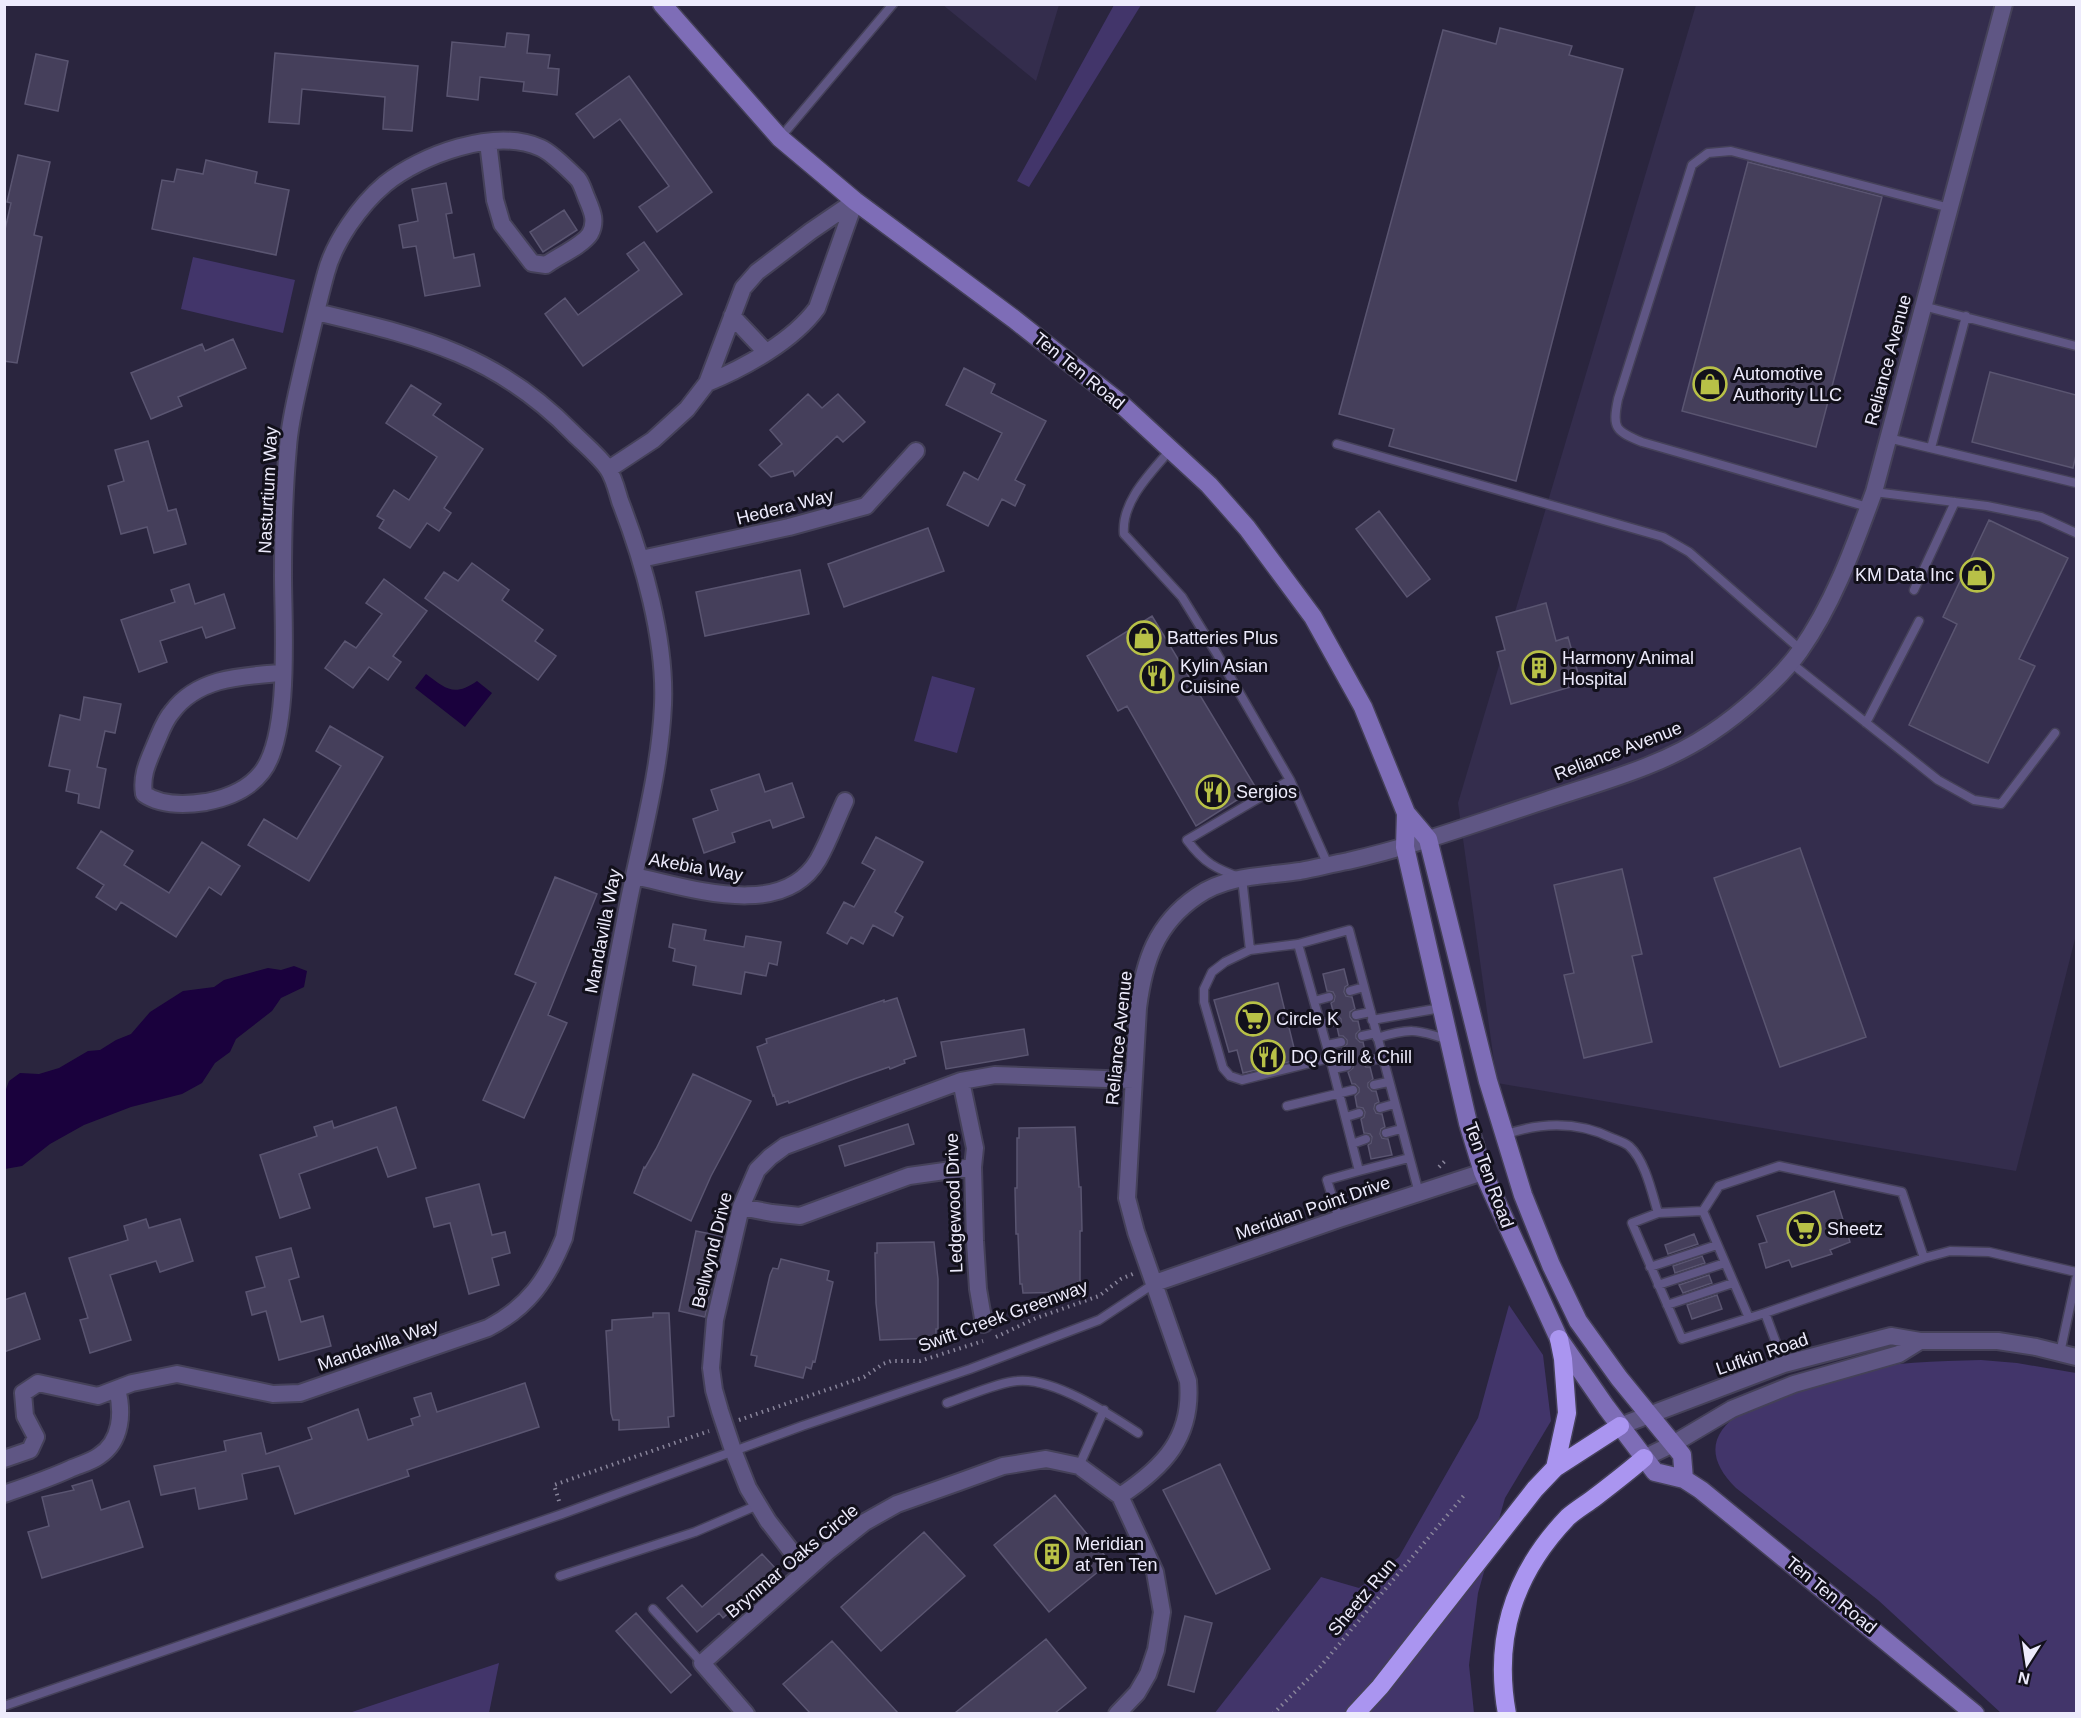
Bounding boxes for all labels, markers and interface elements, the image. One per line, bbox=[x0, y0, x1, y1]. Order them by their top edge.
street label: Reliance Avenue bbox=[1861, 292, 1915, 428]
street label: Ten Ten Road bbox=[1030, 328, 1128, 414]
place label: Automotive Authority LLC bbox=[1733, 364, 1842, 405]
shop icon: Automotive Authority LLC bbox=[1692, 366, 1728, 402]
street label: Nasturtium Way bbox=[255, 426, 281, 554]
street label: Hedera Way bbox=[734, 485, 836, 529]
shop icon: KM Data Inc bbox=[1959, 557, 1995, 593]
place label: KM Data Inc bbox=[1855, 565, 1954, 585]
shop icon: Batteries Plus bbox=[1126, 620, 1162, 656]
place label: Batteries Plus bbox=[1167, 628, 1278, 648]
place label: Harmony Animal Hospital bbox=[1562, 648, 1694, 689]
building icon: Harmony Animal Hospital bbox=[1521, 650, 1557, 686]
place label: Kylin Asian Cuisine bbox=[1180, 656, 1268, 697]
restaurant icon: Kylin Asian Cuisine bbox=[1139, 658, 1175, 694]
street label: Reliance Avenue bbox=[1552, 718, 1684, 784]
restaurant icon: Sergios bbox=[1195, 774, 1231, 810]
place label: Sergios bbox=[1236, 782, 1297, 802]
street label: Akebia Way bbox=[647, 849, 745, 885]
street label: Mandavilla Way bbox=[581, 867, 625, 995]
street label: Reliance Avenue bbox=[1102, 970, 1136, 1106]
supermarket icon: Circle K bbox=[1235, 1001, 1271, 1037]
place label: Circle K bbox=[1276, 1009, 1339, 1029]
restaurant icon: DQ Grill & Chill bbox=[1250, 1039, 1286, 1075]
place label: DQ Grill & Chill bbox=[1291, 1047, 1412, 1067]
street label: Ten Ten Road bbox=[1461, 1120, 1517, 1230]
street label: Ledgewood Drive bbox=[942, 1133, 966, 1273]
street label: Meridian Point Drive bbox=[1233, 1172, 1393, 1244]
street label: Bellwynd Drive bbox=[688, 1190, 736, 1310]
supermarket icon: Sheetz bbox=[1786, 1211, 1822, 1247]
place label: Sheetz bbox=[1827, 1219, 1883, 1239]
street label: Swift Creek Greenway bbox=[915, 1276, 1091, 1356]
street label: Mandavilla Way bbox=[315, 1315, 441, 1375]
street label: Lufkin Road bbox=[1713, 1329, 1811, 1379]
street label: Brynmar Oaks Circle bbox=[722, 1500, 862, 1622]
place label: Meridian at Ten Ten bbox=[1075, 1534, 1157, 1575]
building icon: Meridian at Ten Ten bbox=[1034, 1536, 1070, 1572]
street label: Ten Ten Road bbox=[1782, 1552, 1880, 1638]
street label: Sheetz Run bbox=[1324, 1555, 1400, 1639]
north arrow bbox=[1997, 1634, 2057, 1694]
text: N bbox=[2017, 1669, 2031, 1688]

